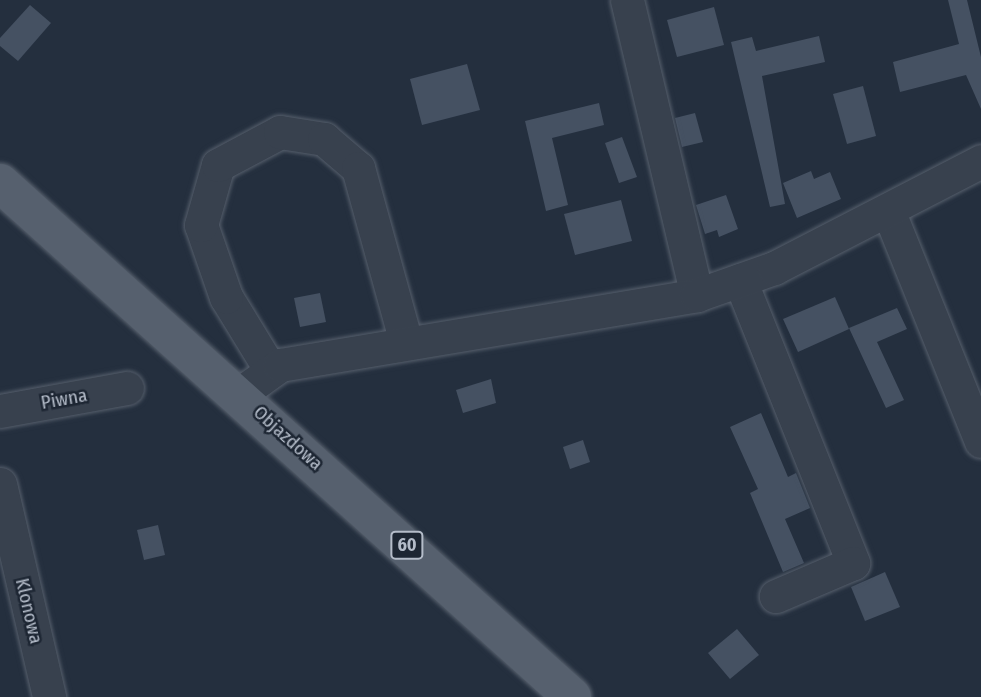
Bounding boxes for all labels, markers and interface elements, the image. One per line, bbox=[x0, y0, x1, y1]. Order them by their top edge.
street label: Piwna bbox=[39, 384, 89, 414]
street label: Objazdowa bbox=[249, 401, 327, 475]
road number: 60 bbox=[390, 530, 424, 560]
street label: Klonowa bbox=[10, 576, 48, 646]

